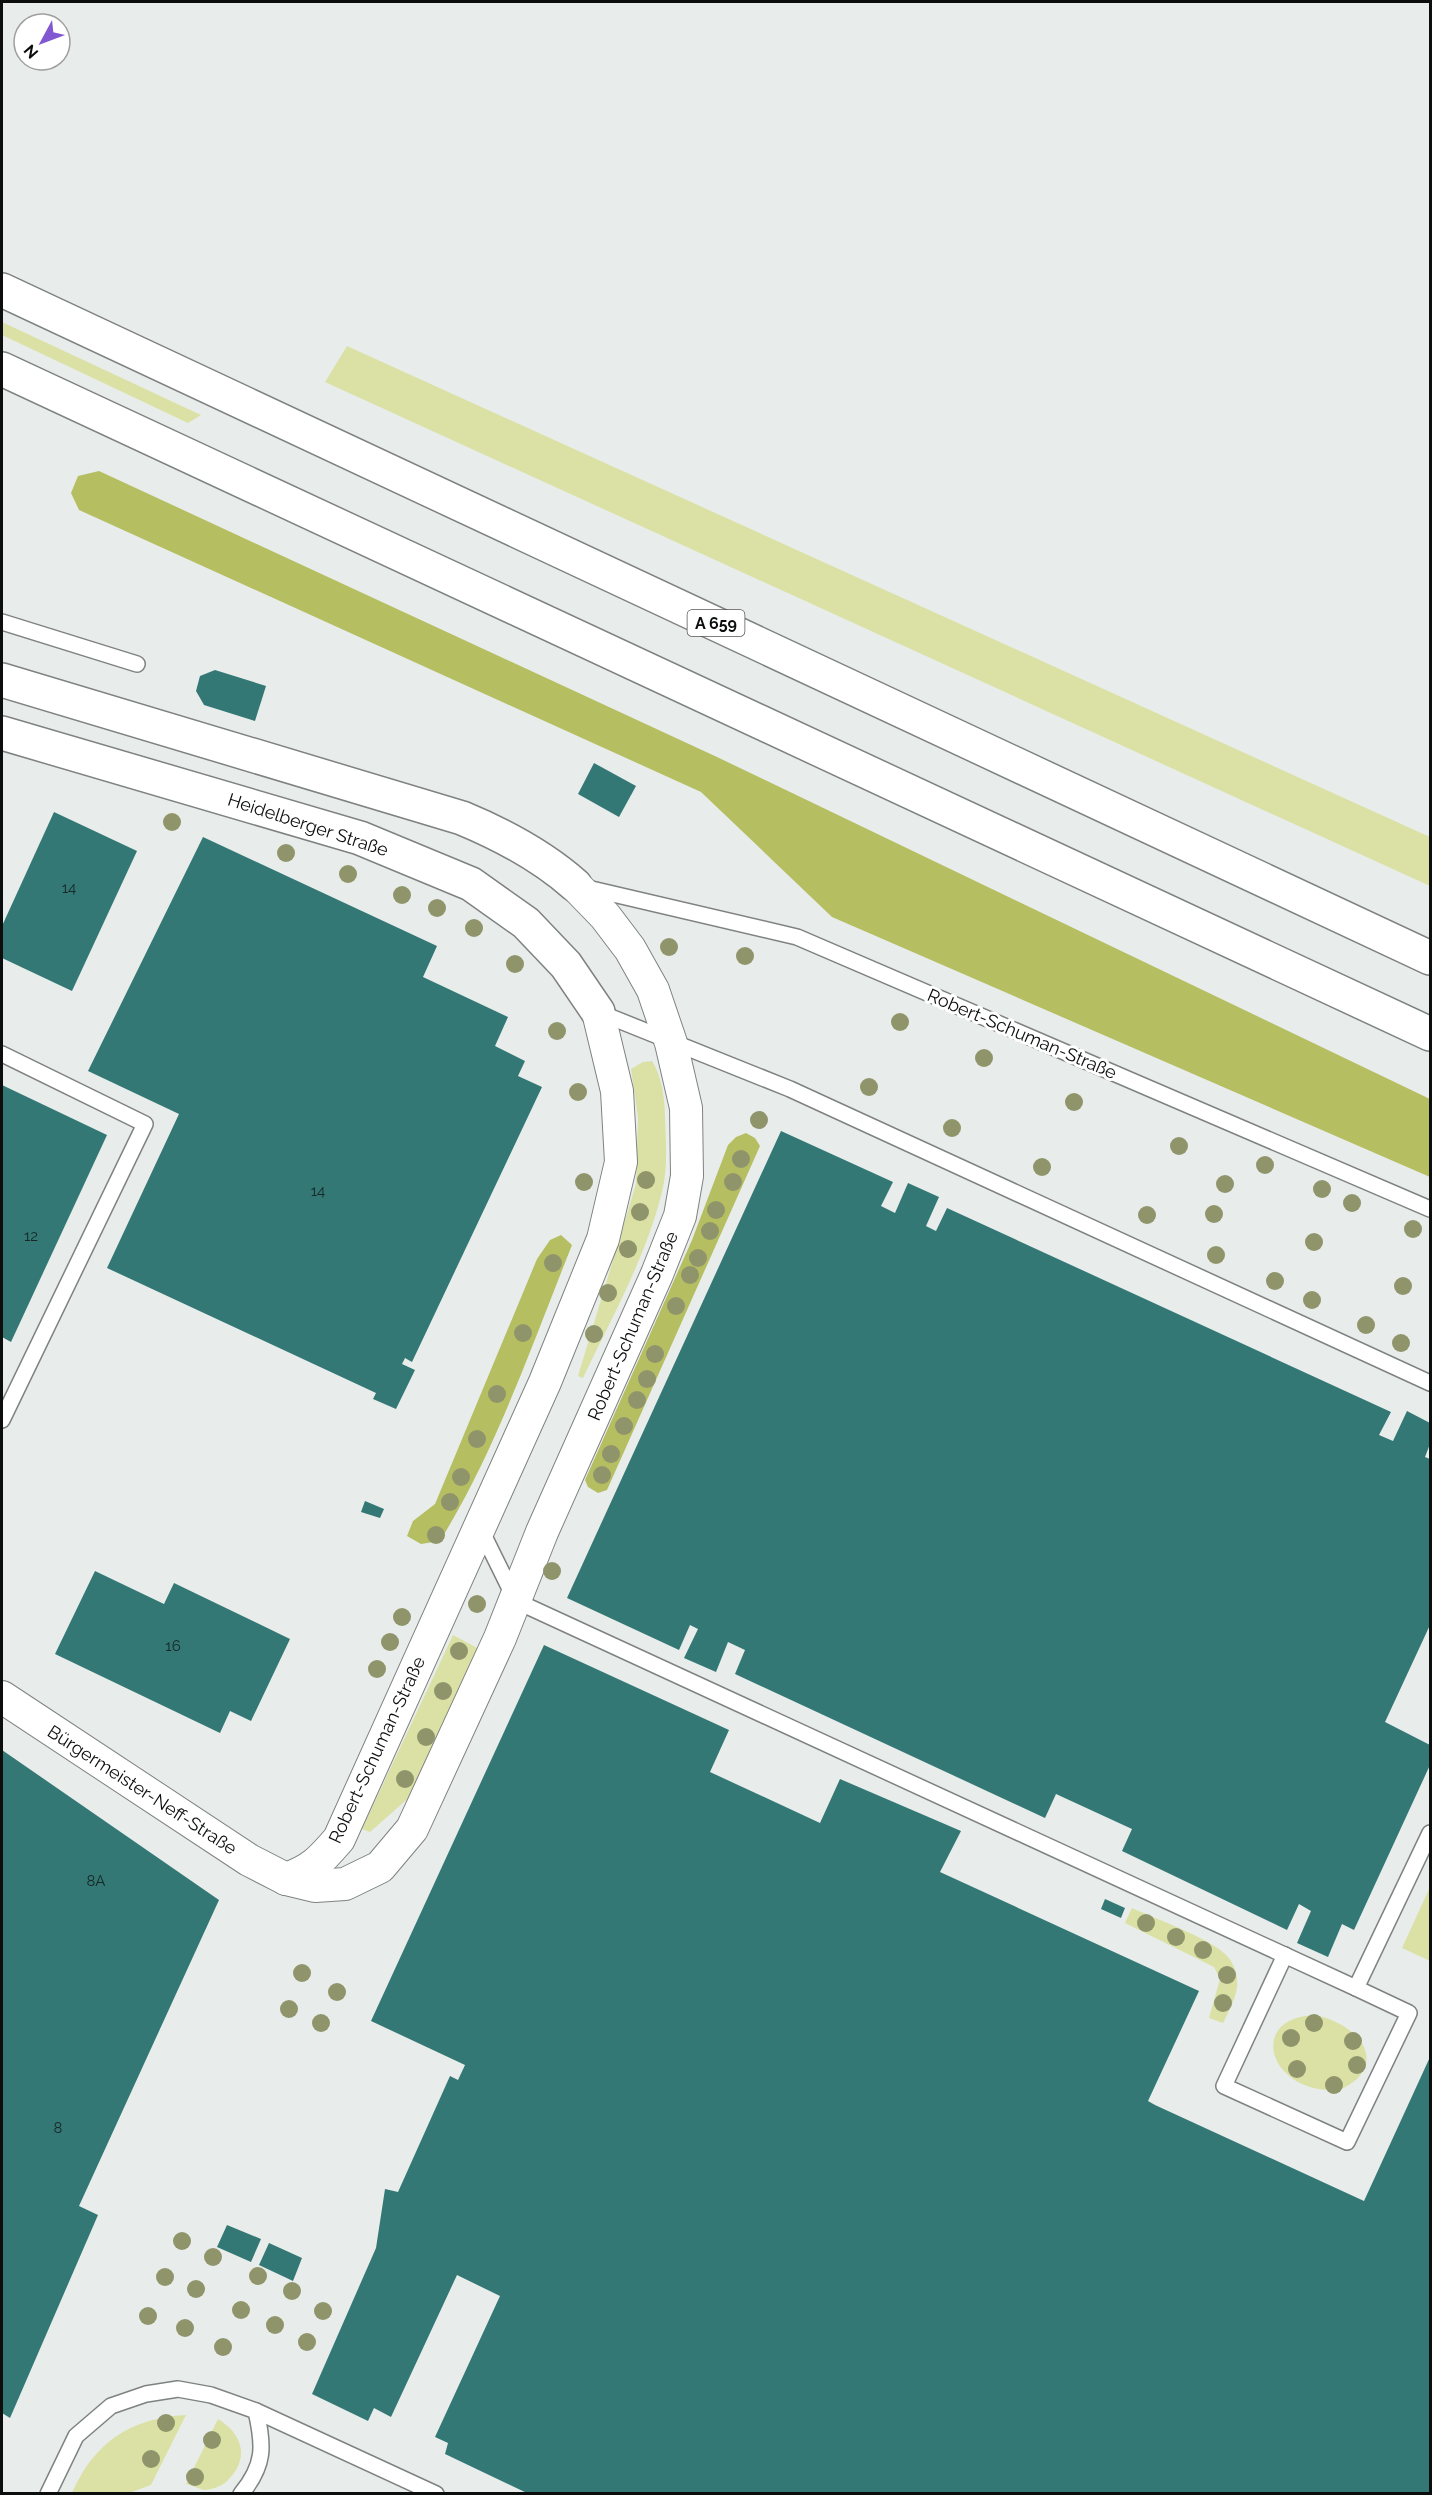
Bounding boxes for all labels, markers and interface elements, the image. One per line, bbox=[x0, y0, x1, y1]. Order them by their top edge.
north arrow bbox=[12, 12, 72, 72]
text: N bbox=[20, 41, 42, 62]
road number: A 659 bbox=[688, 610, 744, 636]
street label: Heidelberger Straße bbox=[225, 789, 391, 861]
house number: 14 bbox=[62, 879, 76, 897]
street label: Robert-Schuman-Straße bbox=[924, 984, 1120, 1083]
house number: 14 bbox=[311, 1182, 325, 1200]
house number: 12 bbox=[24, 1227, 38, 1245]
street label: Robert-Schuman-Straße bbox=[583, 1228, 682, 1424]
house number: 16 bbox=[165, 1637, 181, 1655]
street label: Robert-Schuman-Straße bbox=[324, 1653, 429, 1846]
street label: Bürgermeister-Neff-Straße bbox=[44, 1720, 241, 1859]
house number: 8A bbox=[87, 1872, 105, 1890]
house number: 8 bbox=[54, 2119, 63, 2137]

